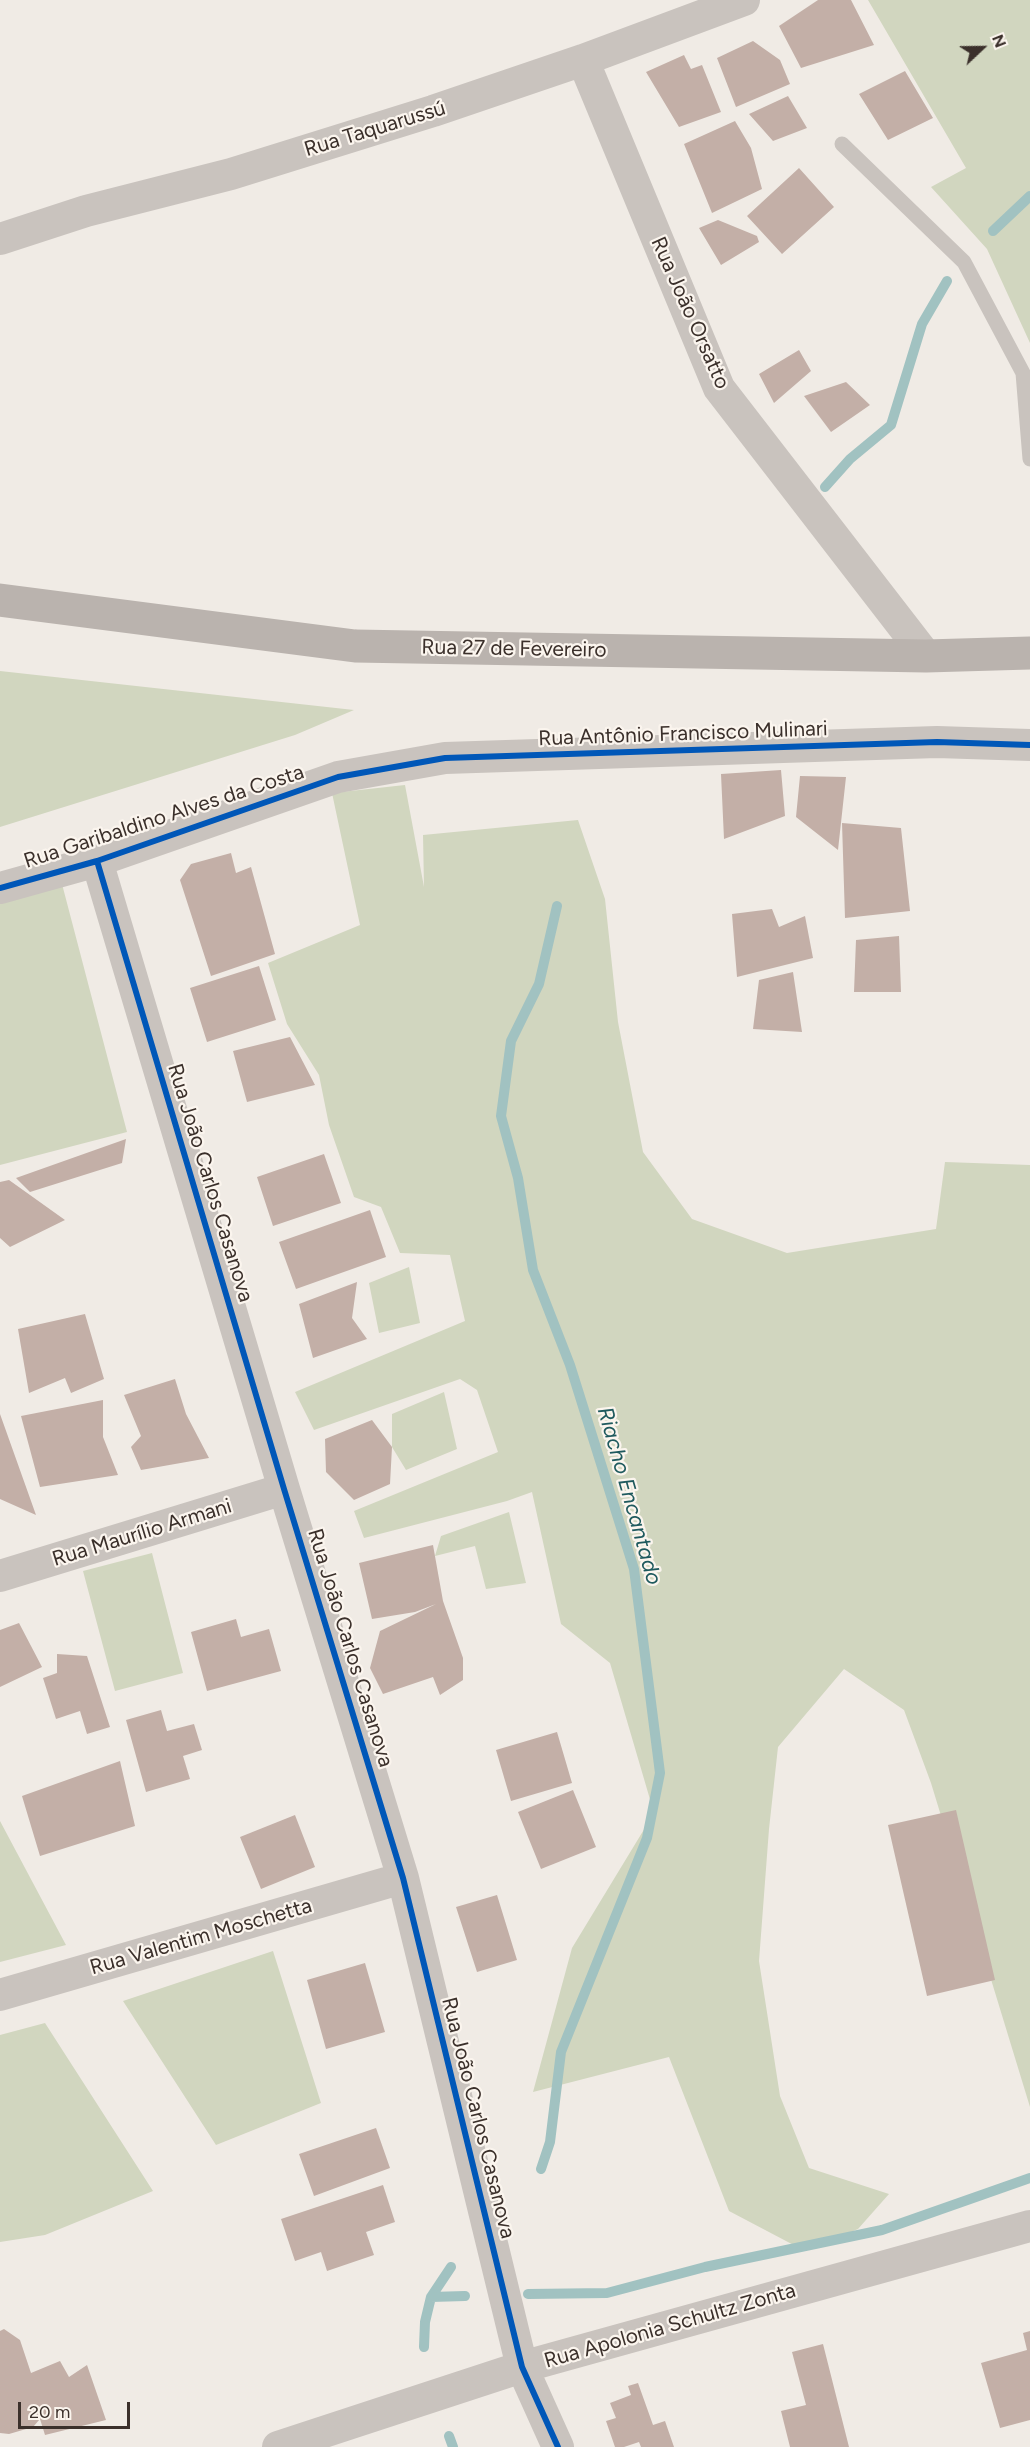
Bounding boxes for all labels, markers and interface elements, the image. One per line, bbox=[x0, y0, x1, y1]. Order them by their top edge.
north arrow bbox=[952, 18, 1012, 78]
text: N bbox=[988, 32, 1010, 50]
street label: Rua Taquarussú bbox=[301, 96, 449, 162]
street label: Rua João Orsatto bbox=[645, 233, 735, 393]
street label: Rua 27 de Fevereiro bbox=[421, 635, 607, 663]
street label: Rua Antônio Francisco Mulinari bbox=[538, 716, 828, 752]
street label: Rua Garibaldino Alves da Costa bbox=[21, 760, 307, 874]
street label: Rua João Carlos Casanova bbox=[162, 1061, 258, 1305]
water label: Riacho Encantado bbox=[591, 1404, 667, 1588]
street label: Rua Maurílio Armani bbox=[49, 1494, 235, 1572]
street label: Rua João Carlos Casanova bbox=[302, 1526, 398, 1770]
street label: Rua Valentim Moschetta bbox=[87, 1893, 315, 1981]
street label: Rua João Carlos Casanova bbox=[436, 1995, 520, 2241]
street label: Rua Apolonia Schultz Zonta bbox=[541, 2278, 799, 2374]
scale bar bbox=[21, 2390, 134, 2428]
text: 20 m bbox=[29, 2401, 70, 2423]

